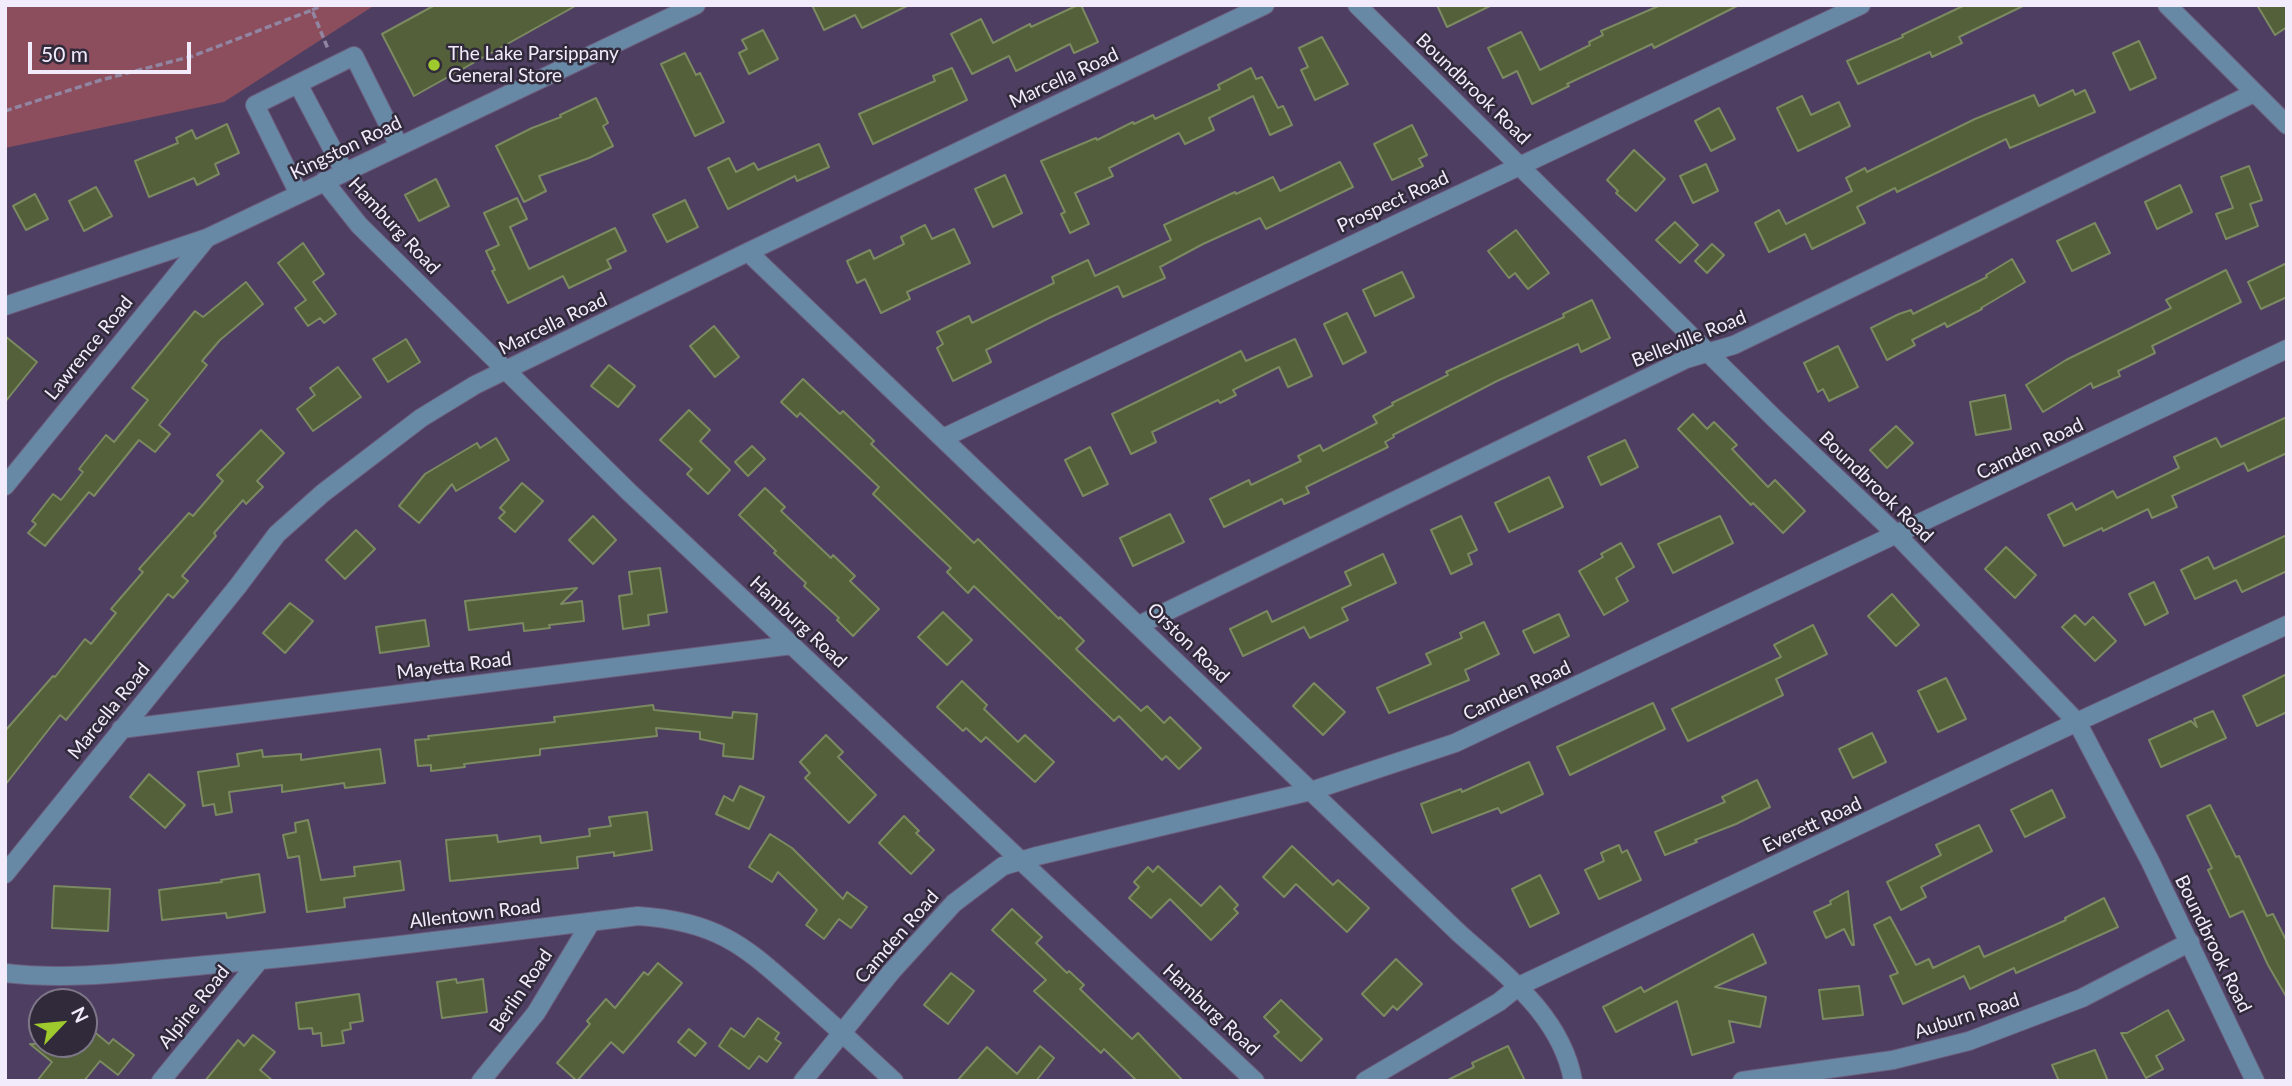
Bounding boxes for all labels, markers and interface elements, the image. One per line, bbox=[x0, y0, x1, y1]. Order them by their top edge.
scale bar bbox=[32, 28, 194, 72]
street label: Boundbrook Road bbox=[1411, 29, 1535, 149]
text: 50 m bbox=[41, 41, 88, 66]
place label: The Lake Parsippany General Store bbox=[448, 43, 619, 87]
street label: Marcella Road bbox=[1006, 43, 1122, 113]
marker: The Lake Parsippany General Store bbox=[426, 57, 442, 73]
street label: Kingston Road bbox=[287, 111, 405, 185]
street label: Prospect Road bbox=[1334, 166, 1452, 238]
street label: Hamburg Road bbox=[343, 173, 445, 279]
street label: Marcella Road bbox=[495, 288, 611, 360]
street label: Lawrence Road bbox=[40, 291, 138, 405]
street label: Belleville Road bbox=[1628, 306, 1750, 372]
street label: Camden Road bbox=[1973, 413, 2087, 485]
street label: Boundbrook Road bbox=[1814, 427, 1938, 547]
street label: Hamburg Road bbox=[745, 571, 851, 673]
street label: Orston Road bbox=[1142, 598, 1234, 688]
street label: Mayetta Road bbox=[395, 648, 513, 684]
street label: Camden Road bbox=[1460, 656, 1574, 726]
street label: Marcella Road bbox=[63, 658, 155, 764]
street label: Everett Road bbox=[1759, 792, 1865, 858]
street label: Boundbrook Road bbox=[2170, 872, 2256, 1016]
street label: Camden Road bbox=[850, 886, 944, 988]
street label: Allentown Road bbox=[408, 895, 542, 933]
street label: Berlin Road bbox=[485, 945, 557, 1037]
street label: Hamburg Road bbox=[1158, 959, 1264, 1061]
street label: Alpine Road bbox=[154, 961, 234, 1053]
north arrow bbox=[28, 988, 98, 1058]
street label: Auburn Road bbox=[1912, 988, 2022, 1044]
text: N bbox=[67, 1003, 94, 1026]

